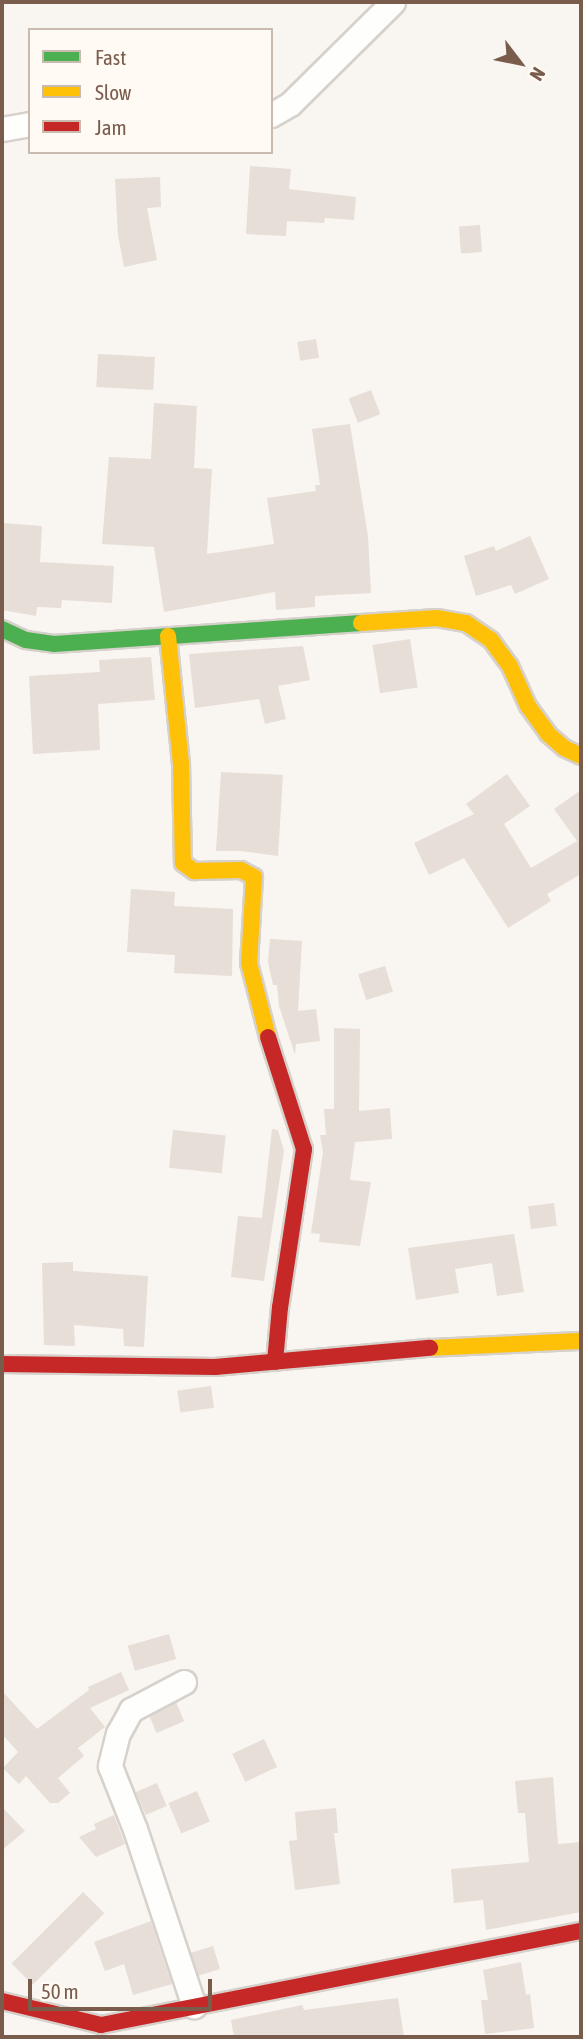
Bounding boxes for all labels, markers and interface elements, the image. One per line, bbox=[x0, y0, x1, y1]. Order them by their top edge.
legend bbox=[28, 28, 273, 154]
north arrow bbox=[485, 28, 555, 98]
text: Fast bbox=[95, 45, 126, 69]
text: N bbox=[526, 64, 550, 85]
text: Slow bbox=[95, 80, 131, 104]
text: Jam bbox=[95, 115, 127, 139]
scale bar bbox=[32, 1966, 215, 2010]
text: 50 m bbox=[41, 1979, 79, 2003]

